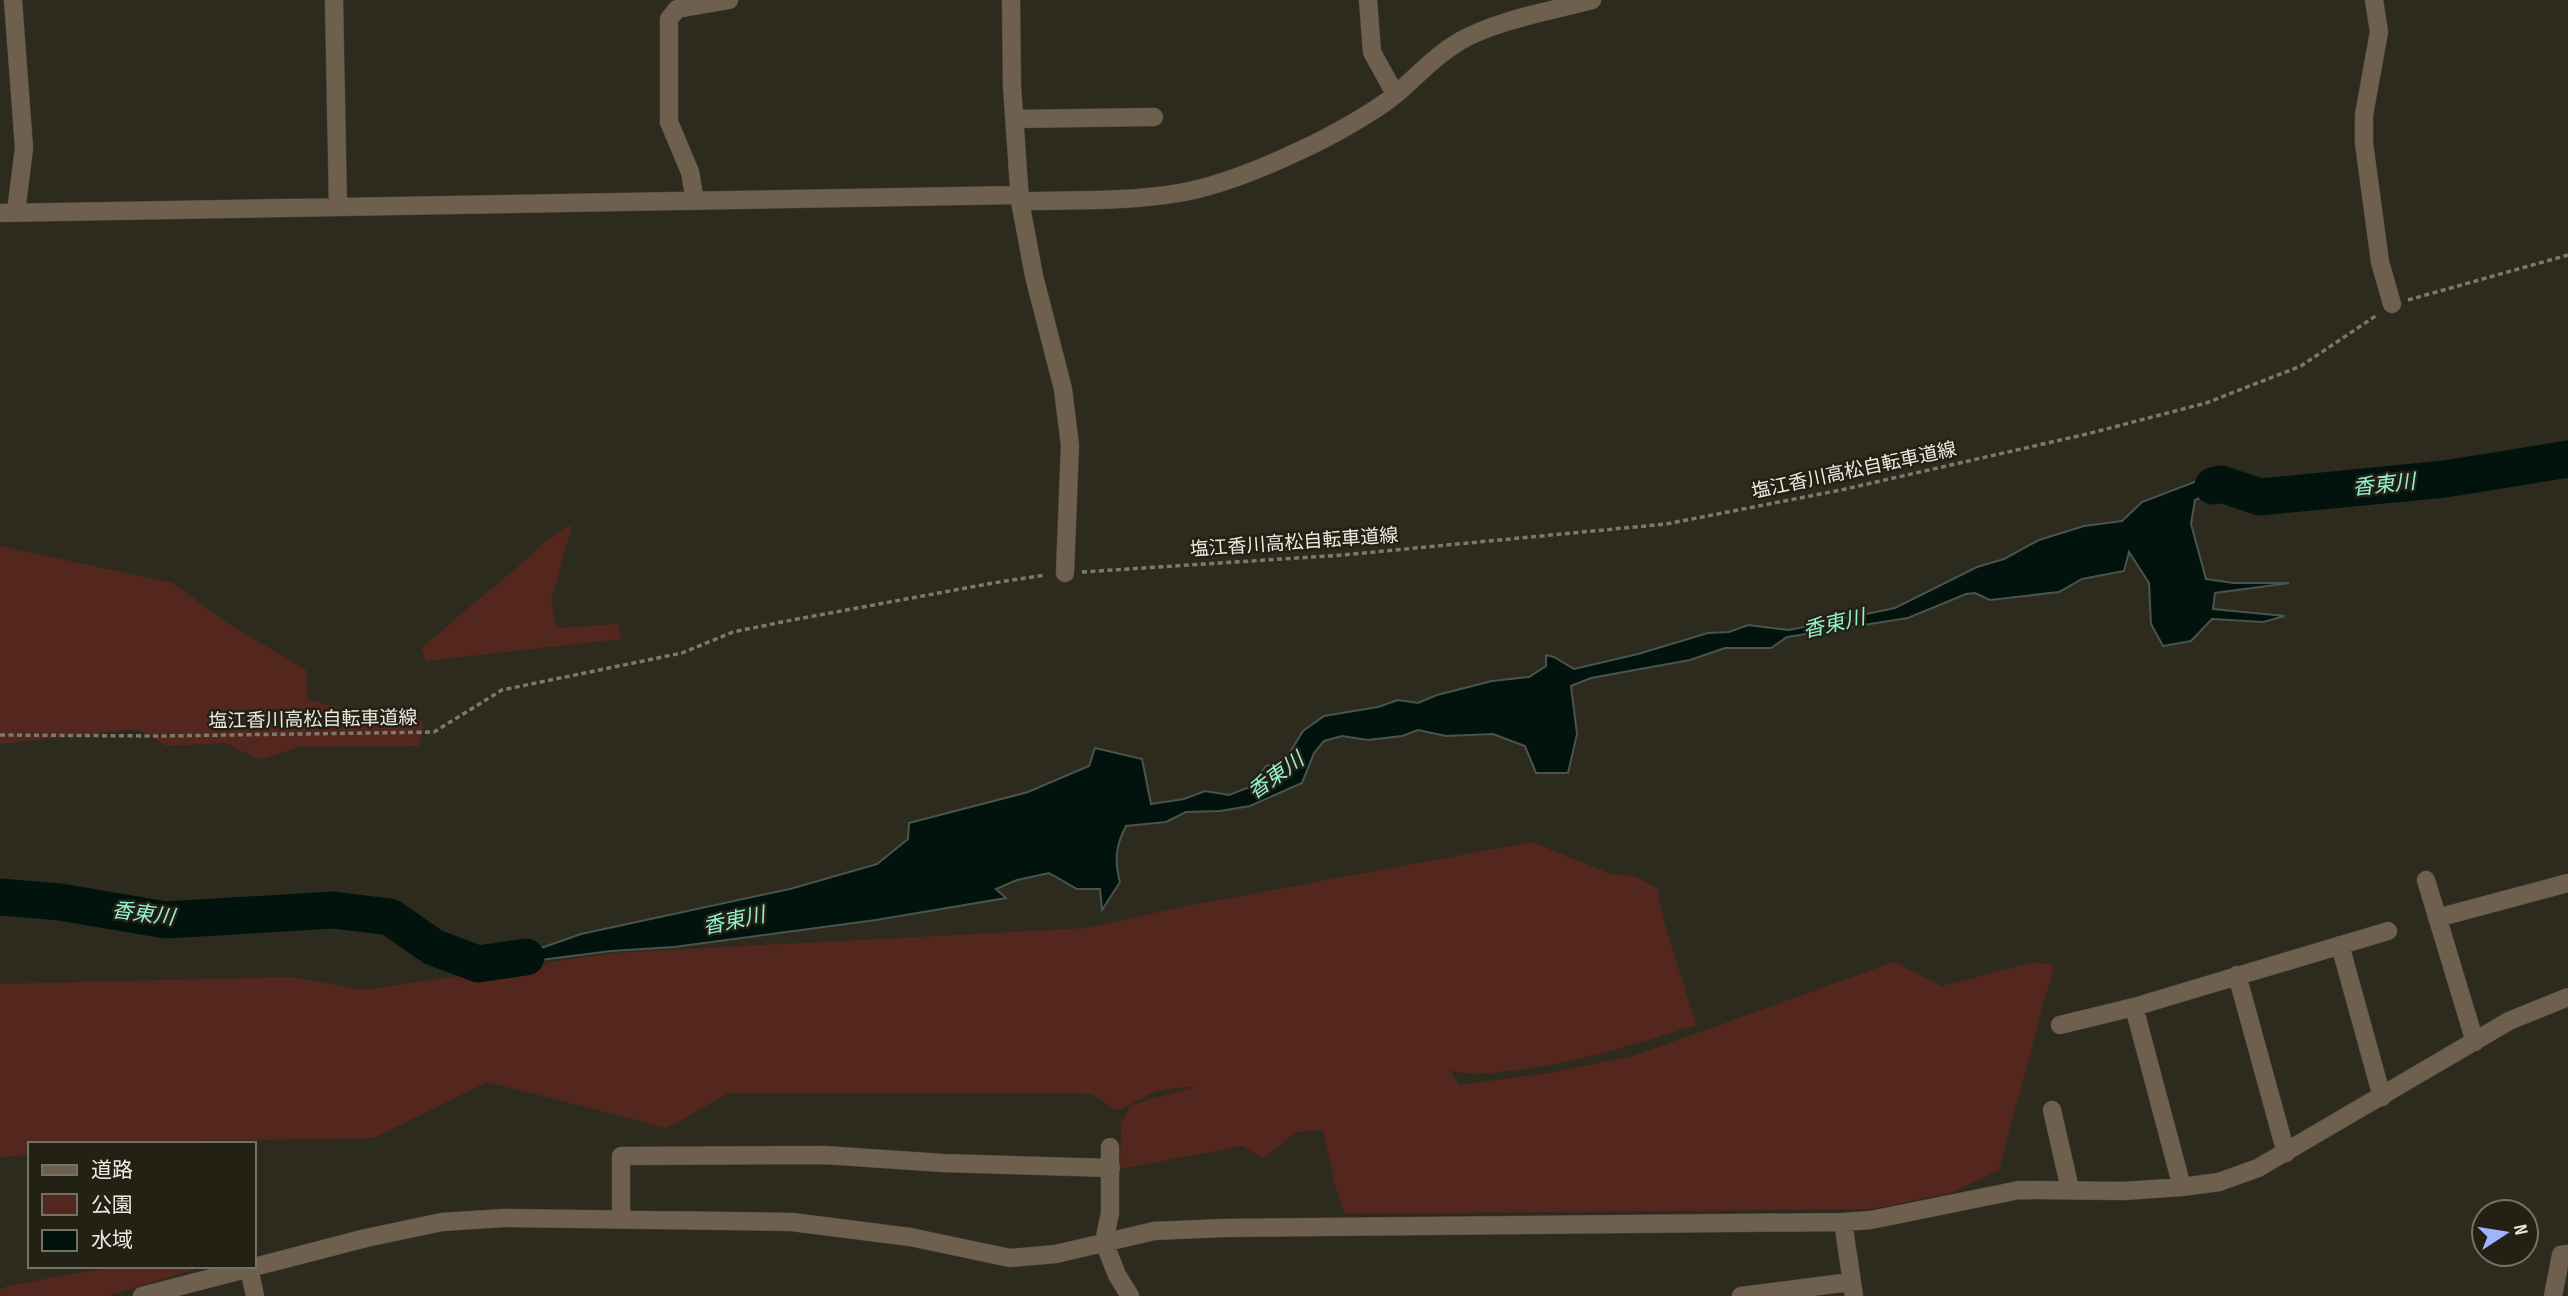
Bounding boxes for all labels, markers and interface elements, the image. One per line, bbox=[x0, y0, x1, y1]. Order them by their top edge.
street label: 塩江香川高松自転車道線 bbox=[1749, 438, 1959, 504]
water label: 香東川 bbox=[2351, 469, 2419, 501]
street label: 塩江香川高松自転車道線 bbox=[1189, 524, 1399, 562]
water label: 香東川 bbox=[1800, 604, 1869, 643]
street label: 塩江香川高松自転車道線 bbox=[208, 707, 418, 733]
water label: 香東川 bbox=[1243, 746, 1310, 805]
water label: 香東川 bbox=[110, 898, 178, 930]
water label: 香東川 bbox=[701, 902, 769, 940]
legend bbox=[28, 1142, 256, 1268]
text: 道路 bbox=[91, 1158, 133, 1183]
text: 公園 bbox=[91, 1193, 133, 1218]
north arrow bbox=[2470, 1198, 2540, 1268]
text: N bbox=[2508, 1222, 2532, 1237]
text: 水域 bbox=[91, 1228, 133, 1253]

